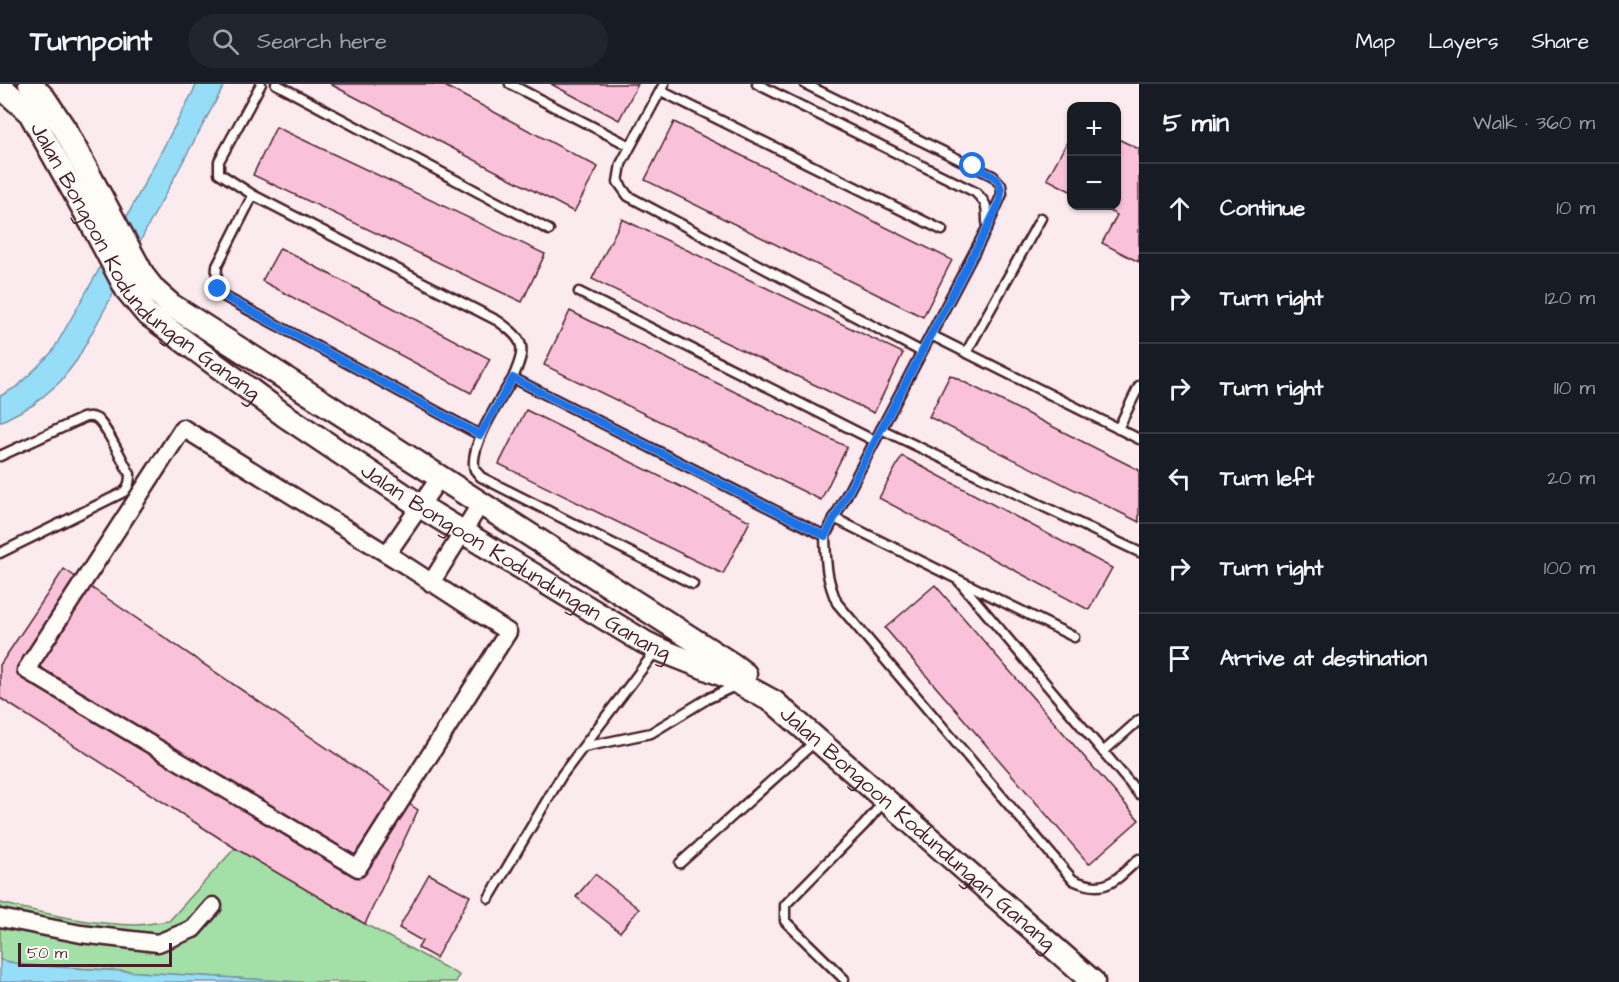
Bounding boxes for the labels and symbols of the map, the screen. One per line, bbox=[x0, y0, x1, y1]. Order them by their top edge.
street label: Jalan Bongoon Kodundungan Ganang bbox=[23, 116, 267, 409]
route start bbox=[959, 152, 985, 178]
route end bbox=[204, 275, 230, 301]
street label: Jalan Bongoon Kodundungan Ganang bbox=[355, 455, 675, 669]
street label: Jalan Bongoon Kodundungan Ganang bbox=[773, 698, 1063, 959]
scale bar bbox=[18, 940, 172, 968]

